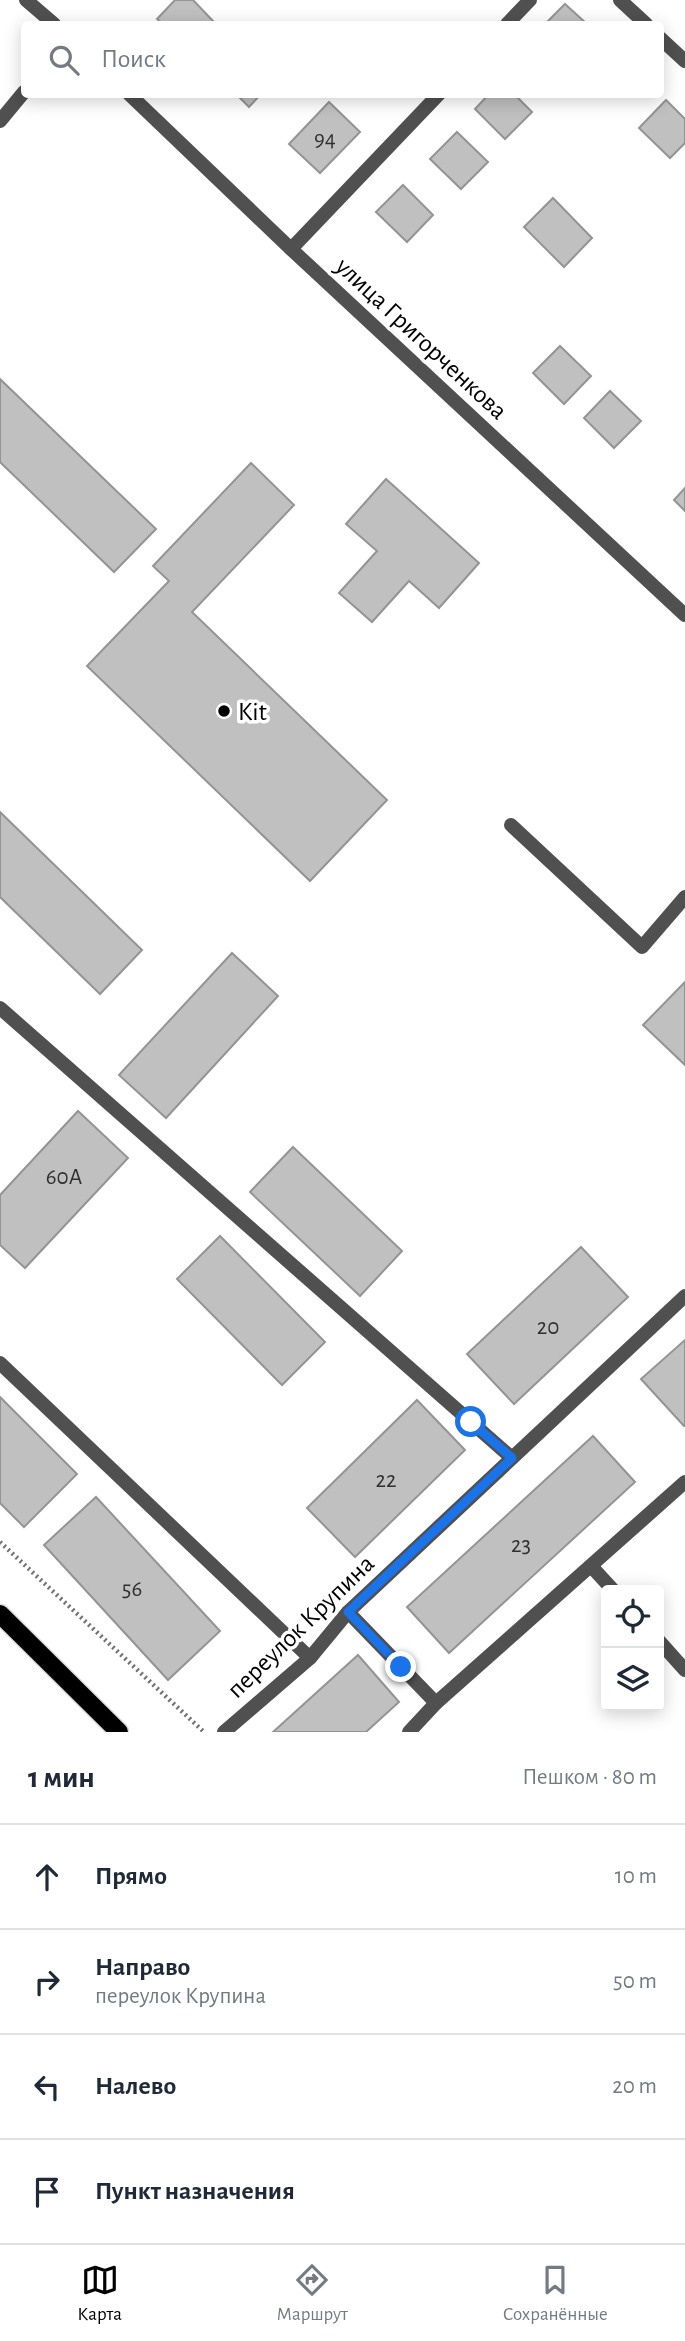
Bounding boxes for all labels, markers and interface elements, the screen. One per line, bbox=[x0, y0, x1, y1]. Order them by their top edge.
search box bbox=[21, 21, 664, 98]
icon: search bbox=[45, 41, 83, 79]
text: Поиск bbox=[101, 46, 166, 72]
house number: 94 bbox=[314, 128, 336, 151]
street label: улица Григорченкова bbox=[330, 252, 512, 425]
place label: Kit bbox=[238, 699, 267, 725]
marker: Kit bbox=[216, 703, 232, 719]
house number: 60А bbox=[46, 1166, 82, 1189]
house number: 20 bbox=[537, 1316, 559, 1339]
route start bbox=[455, 1406, 486, 1437]
house number: 22 bbox=[376, 1469, 396, 1492]
house number: 23 bbox=[511, 1534, 531, 1557]
street label: переулок Крупина bbox=[222, 1550, 379, 1703]
house number: 56 bbox=[122, 1578, 142, 1601]
map controls bbox=[601, 1585, 664, 1711]
button: locate bbox=[601, 1585, 664, 1648]
button: layers bbox=[601, 1648, 664, 1711]
route end bbox=[385, 1651, 416, 1682]
text: 1 мин bbox=[28, 1763, 95, 1793]
text: Пешком · 80 m bbox=[522, 1766, 657, 1789]
icon: ahead bbox=[28, 1858, 66, 1896]
text: Прямо bbox=[95, 1863, 167, 1889]
text: 10 m bbox=[615, 1865, 657, 1888]
text: Направо bbox=[95, 1954, 190, 1980]
icon: right bbox=[28, 1963, 66, 2001]
text: 50 m bbox=[613, 1970, 657, 1993]
text: переулок Крупина bbox=[95, 1985, 266, 2008]
icon: left bbox=[28, 2068, 66, 2106]
text: Налево bbox=[95, 2073, 176, 2099]
text: 20 m bbox=[612, 2075, 657, 2098]
icon: arrive bbox=[28, 2173, 66, 2211]
text: Пункт назначения bbox=[95, 2178, 295, 2204]
tab: Карта bbox=[77, 2261, 122, 2326]
tab: Маршрут bbox=[277, 2261, 348, 2326]
tab: Сохранённые bbox=[503, 2261, 608, 2326]

